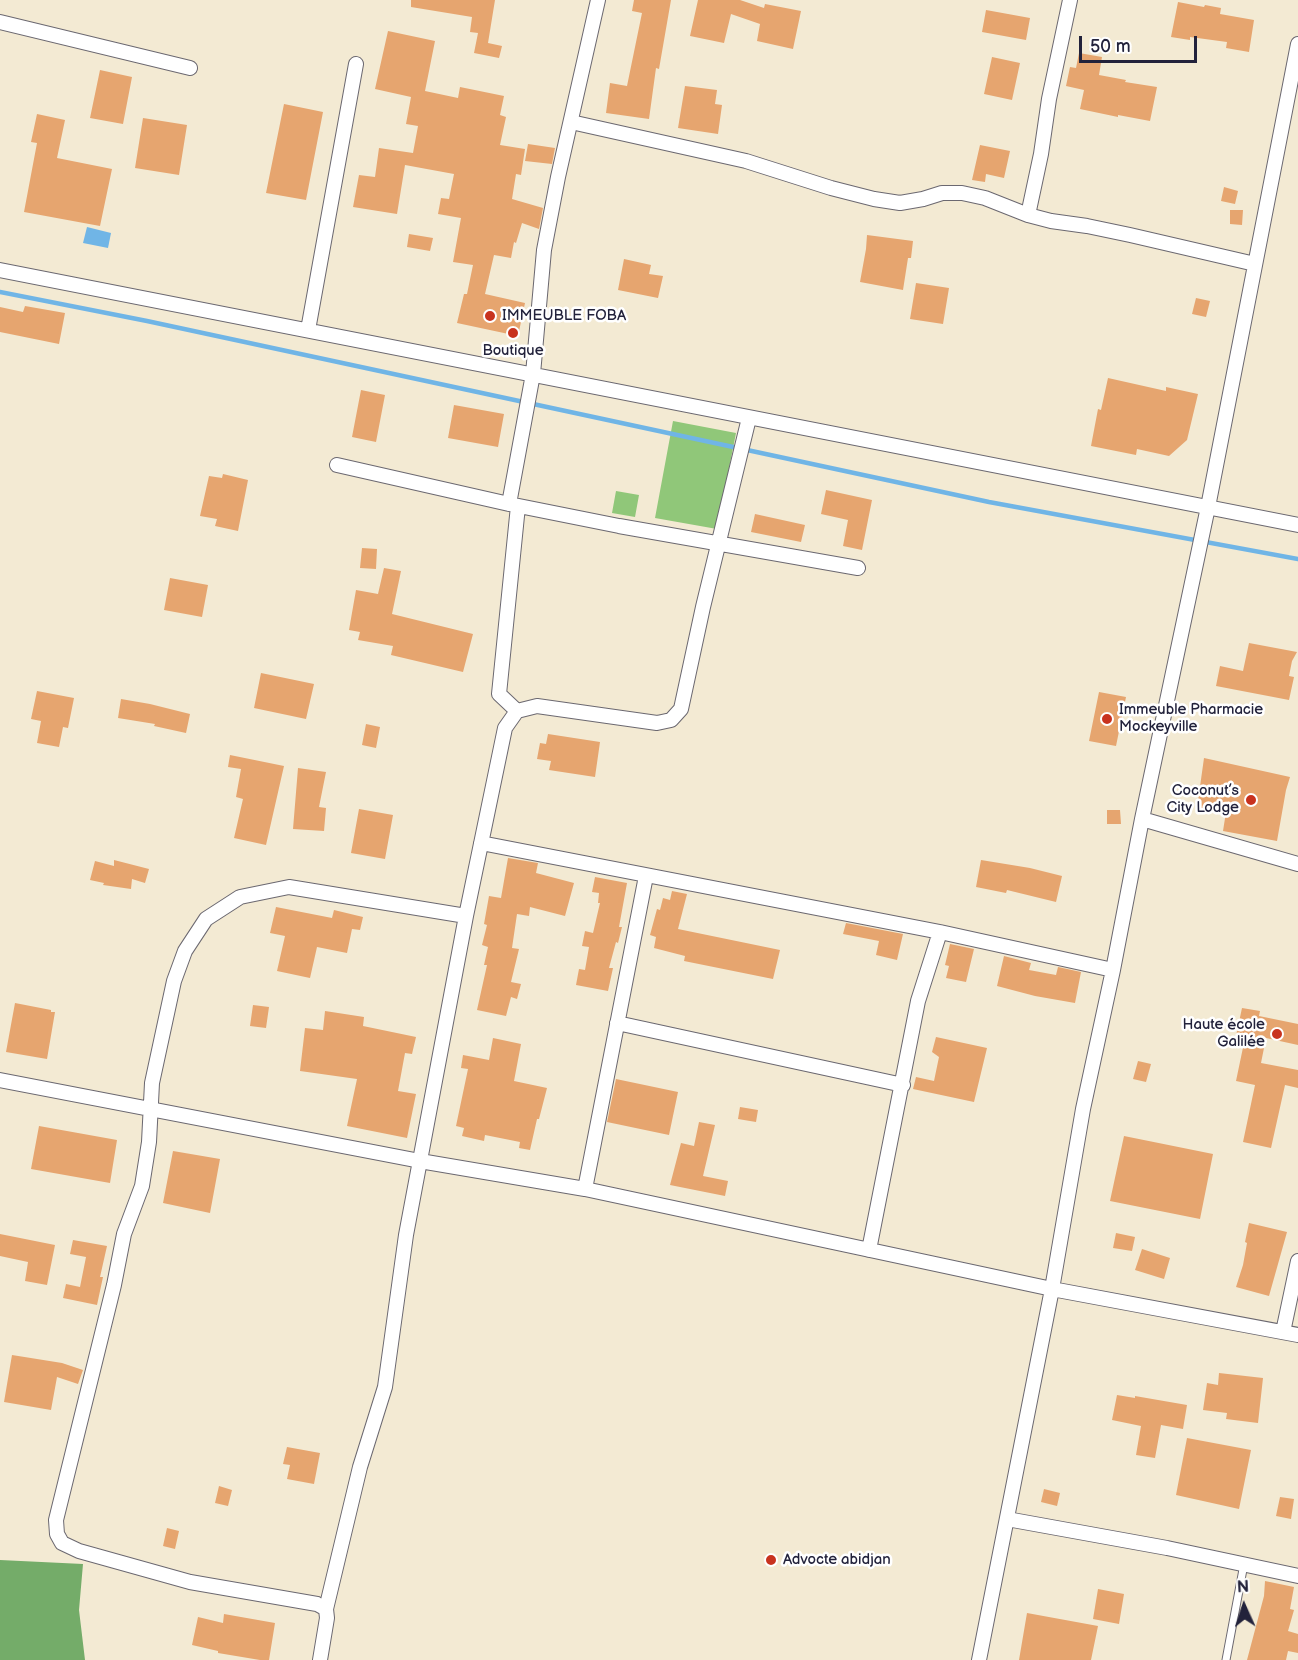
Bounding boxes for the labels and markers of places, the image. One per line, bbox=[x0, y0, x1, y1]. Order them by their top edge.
place label: IMMEUBLE FOBA bbox=[502, 307, 626, 325]
marker: IMMEUBLE FOBA bbox=[483, 309, 497, 323]
marker: Boutique bbox=[506, 326, 520, 340]
place label: Boutique bbox=[482, 342, 544, 360]
place label: Immeuble Pharmacie Mockeyville bbox=[1119, 701, 1263, 736]
marker: Immeuble Pharmacie Mockeyville bbox=[1100, 712, 1114, 726]
place label: Coconut’s City Lodge bbox=[1167, 782, 1239, 817]
marker: Coconut’s City Lodge bbox=[1244, 793, 1258, 807]
place label: Haute école Galilée bbox=[1182, 1016, 1265, 1051]
marker: Haute école Galilée bbox=[1270, 1027, 1284, 1041]
place label: Advocte abidjan bbox=[783, 1551, 891, 1569]
marker: Advocte abidjan bbox=[764, 1553, 778, 1567]

